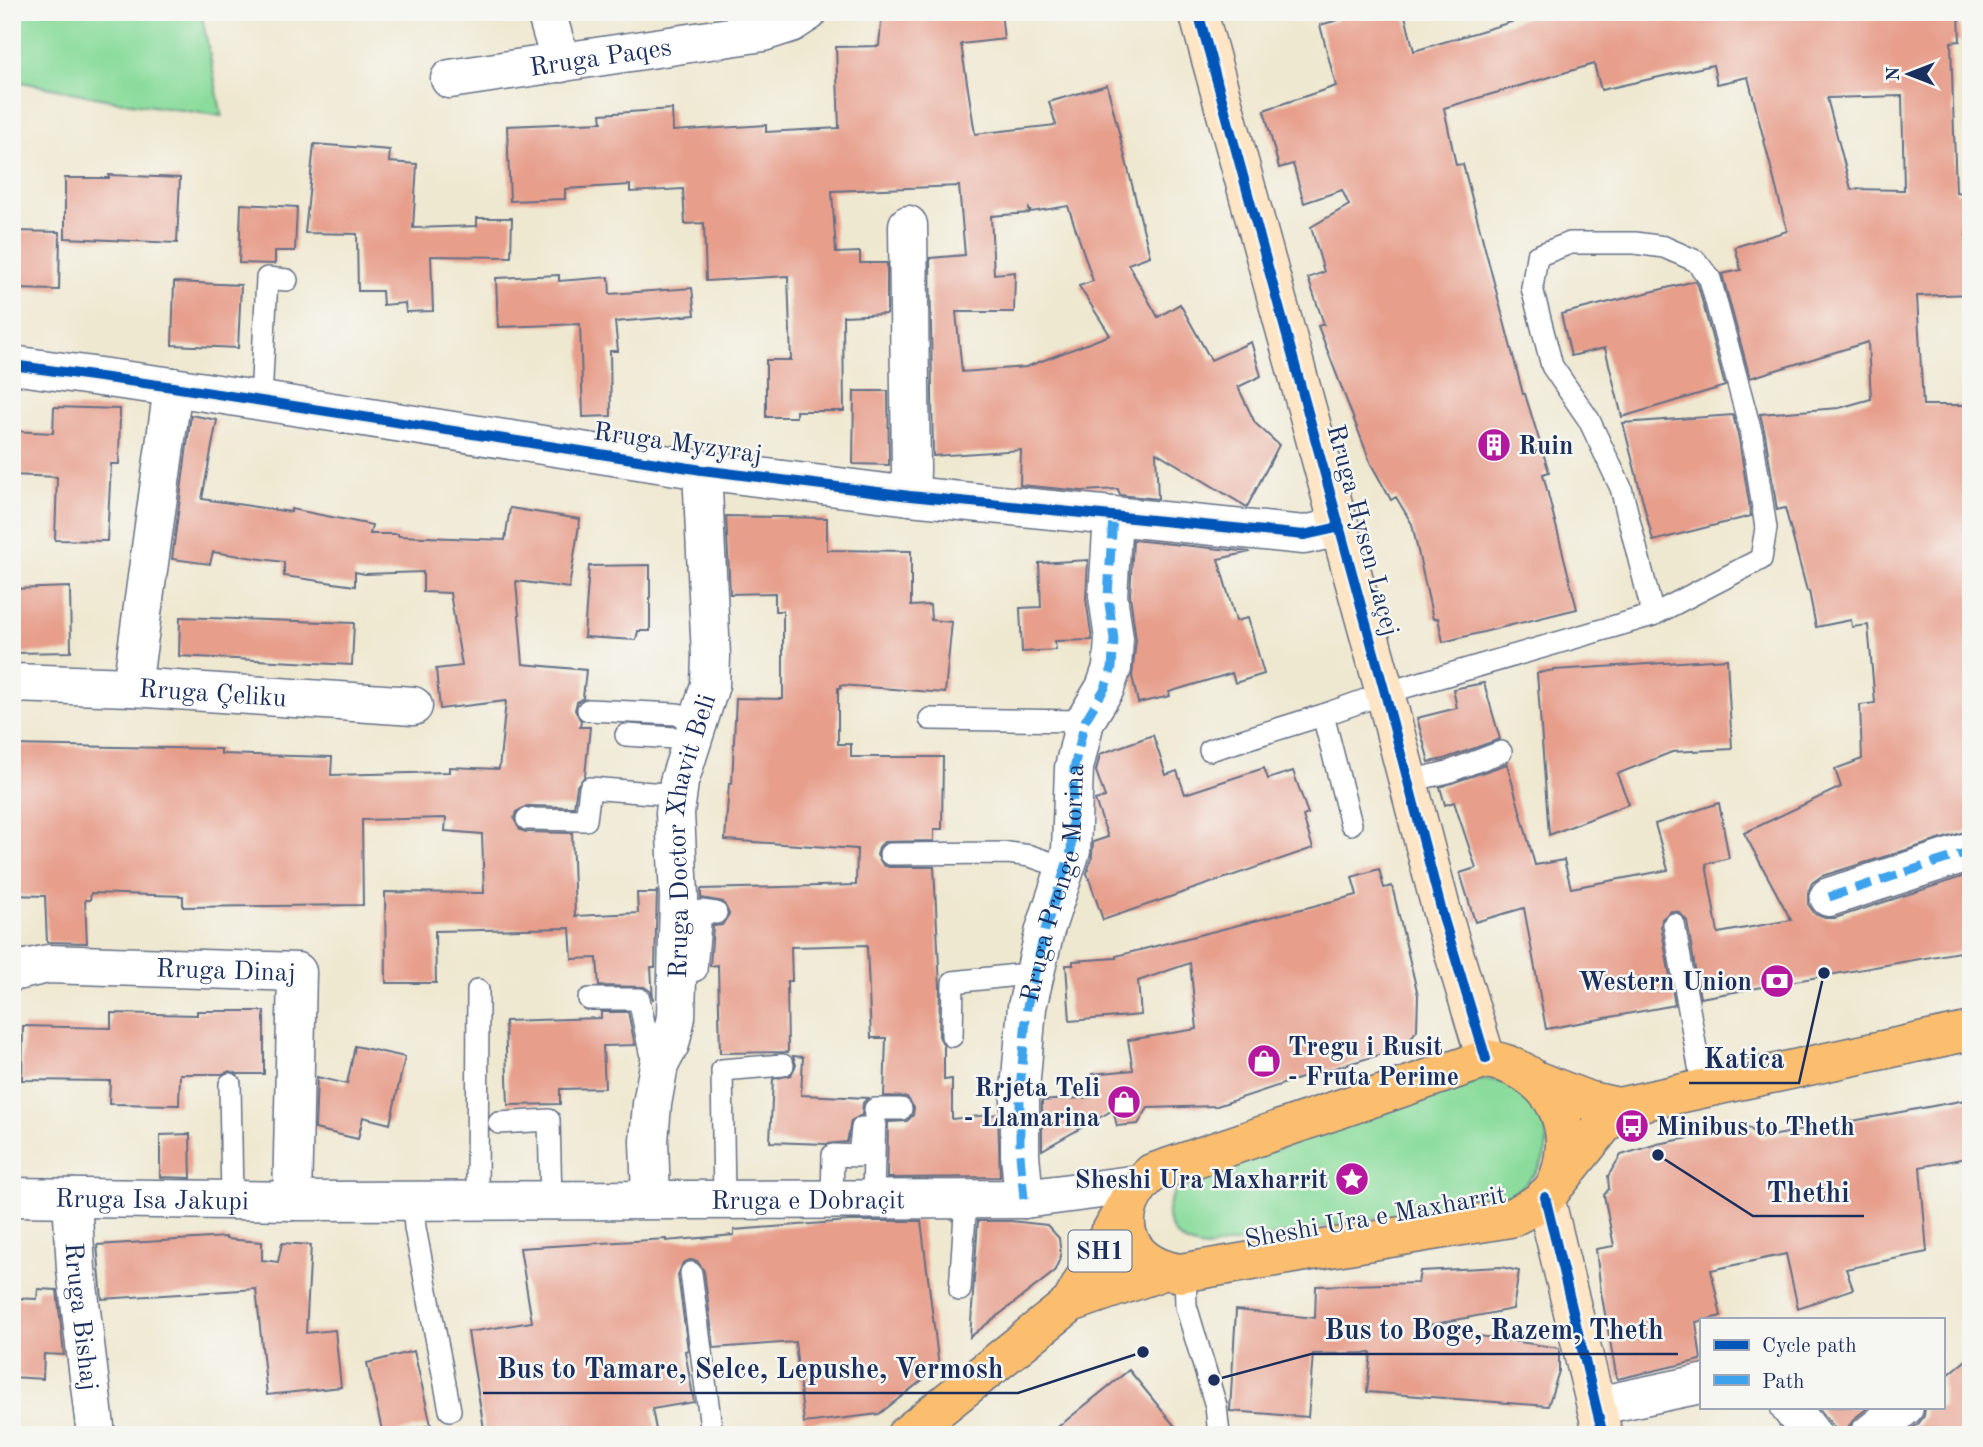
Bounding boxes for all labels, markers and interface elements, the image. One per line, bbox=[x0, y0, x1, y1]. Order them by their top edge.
street label: Rruga Paqes bbox=[528, 35, 673, 82]
north arrow bbox=[1874, 38, 1944, 108]
text: N bbox=[1885, 66, 1904, 81]
street label: Rruga Myzyraj bbox=[592, 419, 764, 469]
street label: Rruga Hysen Laçej bbox=[1321, 422, 1403, 639]
building icon: Ruin bbox=[1475, 426, 1513, 464]
place label: Ruin bbox=[1518, 434, 1573, 460]
street label: Rruga Çeliku bbox=[138, 676, 288, 712]
street label: Rruga Doctor Xhavit Beli bbox=[664, 691, 721, 979]
street label: Rruga Prenge Morina bbox=[1018, 763, 1089, 1005]
street label: Rruga Dinaj bbox=[156, 956, 296, 987]
bank icon: Western Union bbox=[1758, 962, 1796, 1000]
place label: Western Union bbox=[1578, 970, 1752, 996]
callout: Katica bbox=[1689, 1034, 1799, 1083]
place label: Tregu i Rusit - Fruta Perime bbox=[1288, 1035, 1459, 1091]
shop icon: Tregu i Rusit - Fruta Perime bbox=[1245, 1042, 1283, 1080]
text: Katica bbox=[1703, 1047, 1785, 1075]
place label: Rrjeta Teli - Llamarina bbox=[964, 1076, 1100, 1132]
shop icon: Rrjeta Teli - Llamarina bbox=[1105, 1083, 1143, 1121]
bus stop icon: Minibus to Theth bbox=[1613, 1107, 1651, 1145]
place label: Minibus to Theth bbox=[1656, 1115, 1855, 1141]
place icon: Sheshi Ura Maxharrit bbox=[1333, 1160, 1371, 1198]
callout: Thethi bbox=[1753, 1167, 1864, 1216]
place label: Sheshi Ura Maxharrit bbox=[1075, 1168, 1328, 1194]
text: Thethi bbox=[1766, 1181, 1850, 1209]
street label: Sheshi Ura e Maxharrit bbox=[1243, 1182, 1508, 1254]
street label: Rruga Isa Jakupi bbox=[55, 1187, 249, 1215]
street label: Rruga e Dobraçit bbox=[711, 1188, 905, 1215]
road number: SH1 bbox=[1068, 1231, 1132, 1272]
street label: Rruga Bishaj bbox=[60, 1242, 102, 1392]
callout: Bus to Boge, Razem, Theth bbox=[1311, 1305, 1678, 1354]
text: Bus to Boge, Razem, Theth bbox=[1324, 1318, 1664, 1346]
legend bbox=[1700, 1318, 1944, 1408]
text: Cycle path bbox=[1762, 1336, 1857, 1357]
callout: Bus to Tamare, Selce, Lepushe, Vermosh bbox=[483, 1344, 1018, 1393]
text: Bus to Tamare, Selce, Lepushe, Vermosh bbox=[497, 1357, 1003, 1385]
text: Path bbox=[1762, 1372, 1805, 1393]

